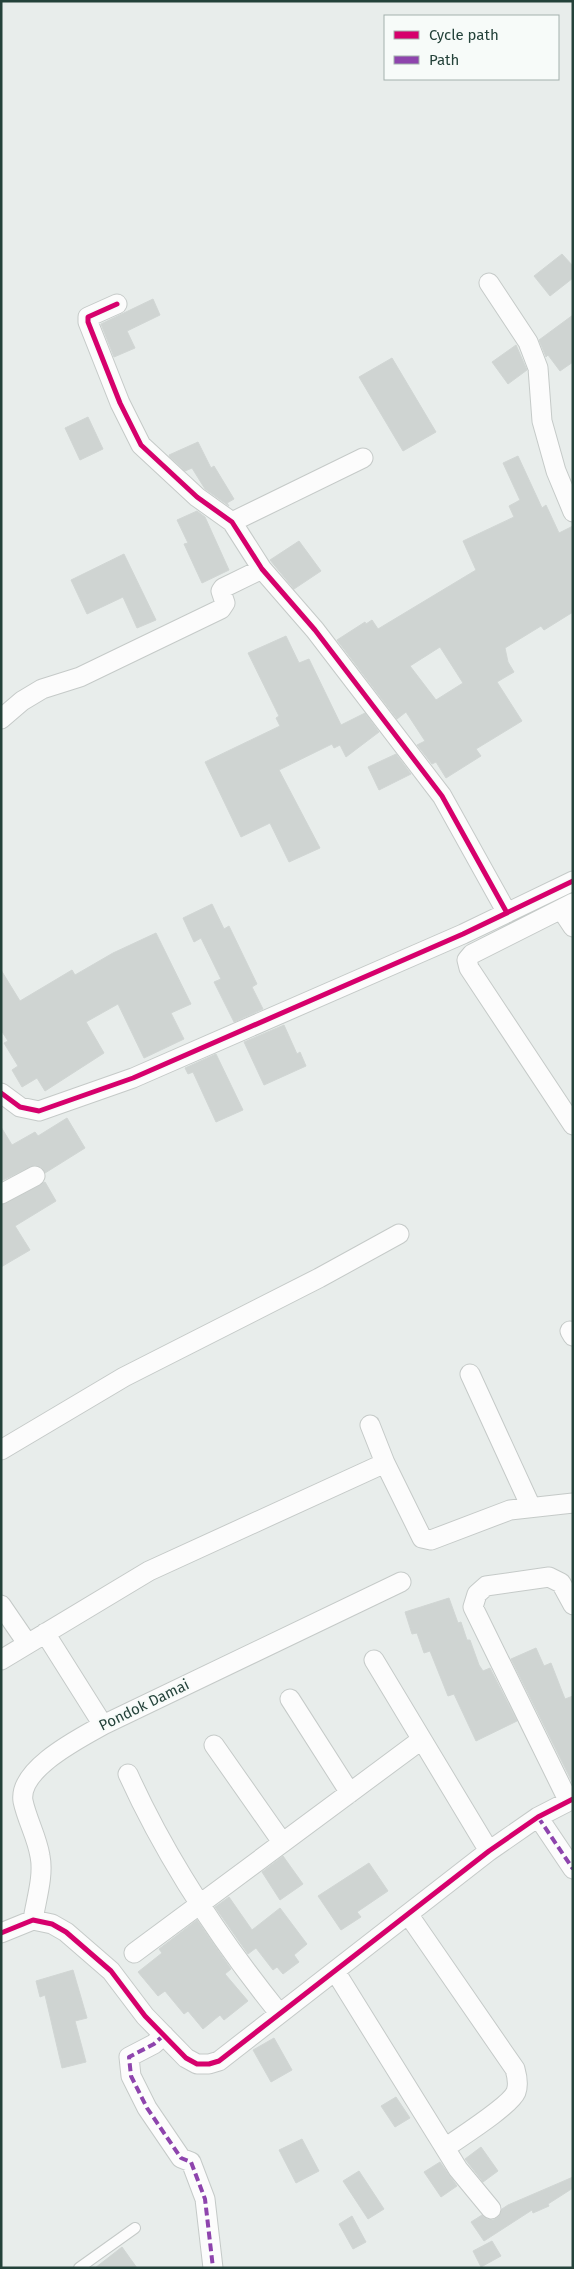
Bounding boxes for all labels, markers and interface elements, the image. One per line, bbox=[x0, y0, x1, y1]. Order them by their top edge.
legend bbox=[384, 15, 559, 80]
text: Cycle path bbox=[429, 26, 499, 44]
text: Path bbox=[429, 51, 459, 69]
street label: Pondok Damai bbox=[96, 1675, 192, 1735]

